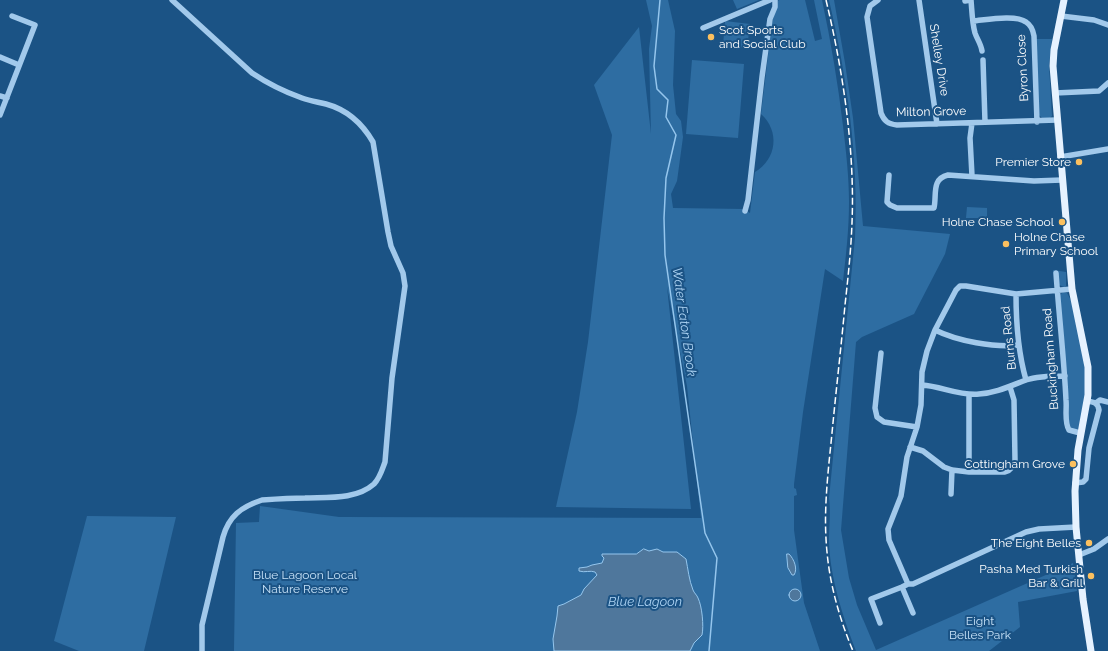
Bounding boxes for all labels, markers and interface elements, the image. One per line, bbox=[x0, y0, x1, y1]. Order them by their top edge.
place label: Scot Sports and Social Club bbox=[719, 23, 806, 51]
street label: Shelley Drive bbox=[926, 23, 952, 97]
marker: Scot Sports and Social Club bbox=[706, 32, 716, 42]
street label: Byron Close bbox=[1014, 34, 1032, 102]
street label: Milton Grove bbox=[896, 104, 966, 120]
place label: Premier Store bbox=[995, 155, 1071, 169]
marker: Premier Store bbox=[1074, 157, 1084, 167]
place label: Holne Chase School bbox=[942, 215, 1054, 229]
marker: Holne Chase School bbox=[1057, 217, 1067, 227]
place label: Holne Chase Primary School bbox=[1014, 230, 1098, 258]
marker: Holne Chase Primary School bbox=[1001, 239, 1011, 249]
water label: Water Eaton Brook bbox=[669, 266, 699, 378]
street label: Burns Road bbox=[998, 305, 1020, 371]
street label: Buckingham Road bbox=[1040, 308, 1062, 410]
place label: Cottingham Grove bbox=[964, 457, 1065, 471]
marker: Cottingham Grove bbox=[1068, 459, 1078, 469]
place label: The Eight Belles bbox=[991, 536, 1081, 550]
marker: The Eight Belles bbox=[1084, 538, 1094, 548]
place label: Pasha Med Turkish Bar & Grill bbox=[979, 562, 1083, 590]
park label: Blue Lagoon Local Nature Reserve bbox=[253, 568, 357, 596]
marker: Pasha Med Turkish Bar & Grill bbox=[1086, 571, 1096, 581]
water label: Blue Lagoon bbox=[608, 594, 682, 610]
park label: Eight Belles Park bbox=[949, 614, 1011, 642]

